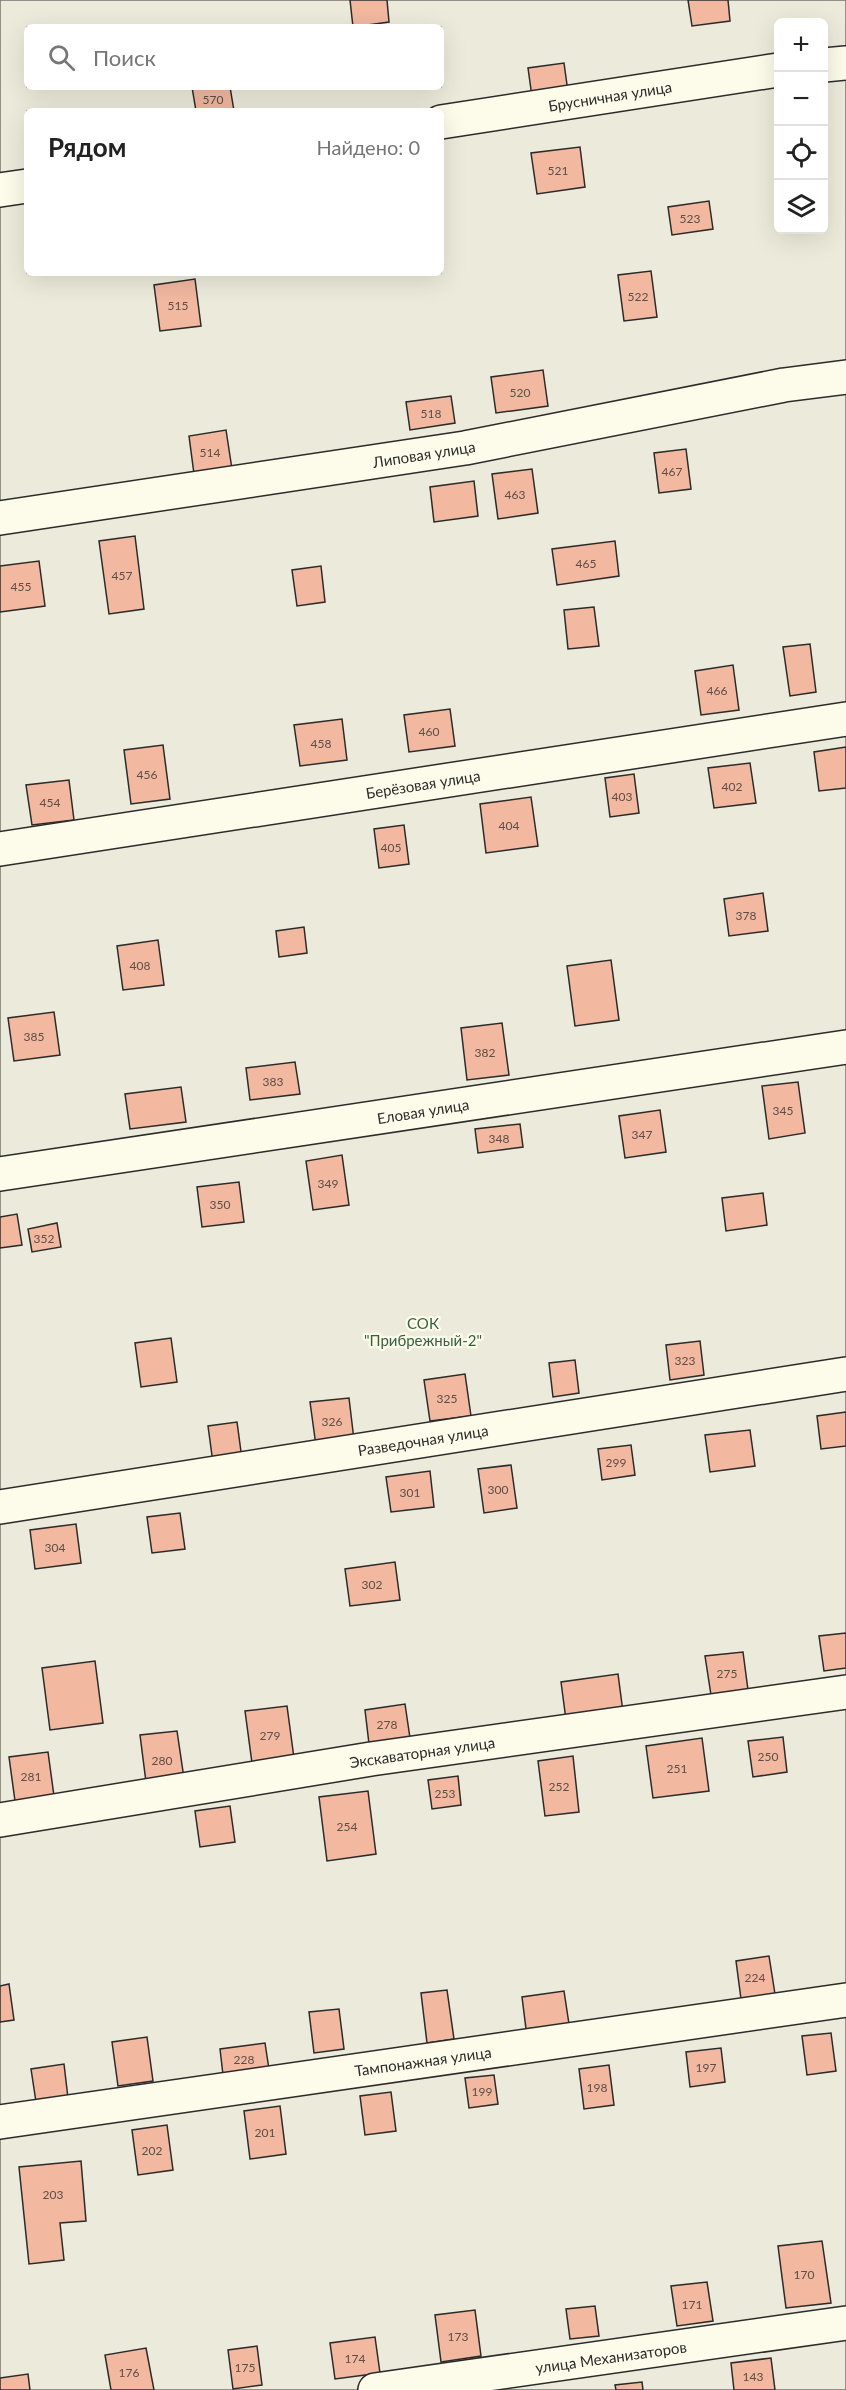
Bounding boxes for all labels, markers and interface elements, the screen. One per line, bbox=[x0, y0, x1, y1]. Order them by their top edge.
map controls bbox=[774, 18, 828, 234]
button: + bbox=[774, 18, 828, 72]
search box bbox=[24, 24, 444, 90]
icon: search bbox=[45, 41, 78, 74]
text: Поиск bbox=[93, 44, 156, 71]
button: − bbox=[774, 72, 828, 126]
street label: Брусничная улица bbox=[547, 77, 673, 115]
house number: 570 bbox=[203, 92, 223, 107]
button: locate bbox=[774, 126, 828, 180]
text: Рядом bbox=[48, 131, 126, 163]
text: Найдено: 0 bbox=[317, 135, 420, 159]
house number: 521 bbox=[548, 163, 568, 178]
button: layers bbox=[774, 180, 828, 234]
house number: 523 bbox=[680, 211, 700, 226]
house number: 522 bbox=[628, 289, 648, 304]
house number: 515 bbox=[168, 298, 188, 313]
house number: 520 bbox=[510, 385, 530, 400]
house number: 518 bbox=[421, 406, 441, 421]
street label: Липовая улица bbox=[371, 437, 477, 471]
house number: 514 bbox=[200, 445, 220, 460]
house number: 467 bbox=[662, 464, 682, 479]
house number: 463 bbox=[505, 487, 525, 502]
house number: 465 bbox=[576, 556, 596, 571]
house number: 457 bbox=[112, 568, 132, 583]
house number: 455 bbox=[11, 579, 31, 594]
house number: 466 bbox=[707, 683, 727, 698]
house number: 460 bbox=[419, 724, 439, 739]
house number: 458 bbox=[311, 736, 331, 751]
street label: Берёзовая улица bbox=[364, 766, 482, 802]
house number: 456 bbox=[137, 767, 157, 782]
house number: 402 bbox=[722, 779, 742, 794]
house number: 403 bbox=[612, 789, 632, 804]
house number: 454 bbox=[40, 795, 60, 810]
house number: 404 bbox=[499, 818, 519, 833]
house number: 405 bbox=[381, 840, 401, 855]
house number: 378 bbox=[736, 908, 756, 923]
house number: 408 bbox=[130, 958, 150, 973]
house number: 385 bbox=[24, 1029, 44, 1044]
house number: 382 bbox=[475, 1045, 495, 1060]
house number: 383 bbox=[263, 1074, 283, 1089]
street label: Еловая улица bbox=[376, 1095, 470, 1127]
house number: 345 bbox=[773, 1103, 793, 1118]
house number: 347 bbox=[632, 1127, 652, 1142]
house number: 348 bbox=[489, 1131, 509, 1146]
house number: 349 bbox=[318, 1176, 338, 1191]
house number: 350 bbox=[210, 1197, 230, 1212]
house number: 352 bbox=[34, 1231, 54, 1246]
park label: СОК "Прибрежный-2" bbox=[364, 1314, 482, 1349]
house number: 323 bbox=[675, 1353, 695, 1368]
house number: 325 bbox=[437, 1391, 457, 1406]
house number: 326 bbox=[322, 1414, 342, 1429]
street label: Разведочная улица bbox=[357, 1421, 489, 1459]
house number: 299 bbox=[606, 1455, 626, 1470]
house number: 300 bbox=[488, 1482, 508, 1497]
house number: 301 bbox=[400, 1485, 420, 1500]
house number: 304 bbox=[45, 1540, 65, 1555]
house number: 302 bbox=[362, 1577, 382, 1592]
house number: 275 bbox=[717, 1666, 737, 1681]
house number: 278 bbox=[377, 1717, 397, 1732]
house number: 279 bbox=[260, 1728, 280, 1743]
street label: Экскаваторная улица bbox=[348, 1733, 496, 1771]
house number: 250 bbox=[758, 1749, 778, 1764]
house number: 280 bbox=[152, 1753, 172, 1768]
house number: 251 bbox=[667, 1761, 687, 1776]
house number: 281 bbox=[21, 1769, 41, 1784]
house number: 252 bbox=[549, 1779, 569, 1794]
house number: 253 bbox=[435, 1786, 455, 1801]
house number: 254 bbox=[337, 1819, 357, 1834]
house number: 224 bbox=[745, 1970, 765, 1985]
street label: Тампонажная улица bbox=[353, 2042, 493, 2080]
house number: 228 bbox=[234, 2052, 254, 2067]
house number: 197 bbox=[696, 2060, 716, 2075]
house number: 198 bbox=[587, 2080, 607, 2095]
house number: 199 bbox=[472, 2084, 492, 2099]
house number: 201 bbox=[255, 2125, 275, 2140]
house number: 202 bbox=[142, 2143, 162, 2158]
house number: 203 bbox=[43, 2187, 63, 2202]
house number: 170 bbox=[794, 2267, 814, 2282]
house number: 171 bbox=[682, 2297, 702, 2312]
house number: 173 bbox=[448, 2329, 468, 2344]
street label: улица Механизаторов bbox=[534, 2337, 688, 2377]
house number: 174 bbox=[345, 2351, 365, 2366]
house number: 175 bbox=[235, 2360, 255, 2375]
house number: 176 bbox=[119, 2365, 139, 2380]
house number: 143 bbox=[743, 2369, 763, 2384]

